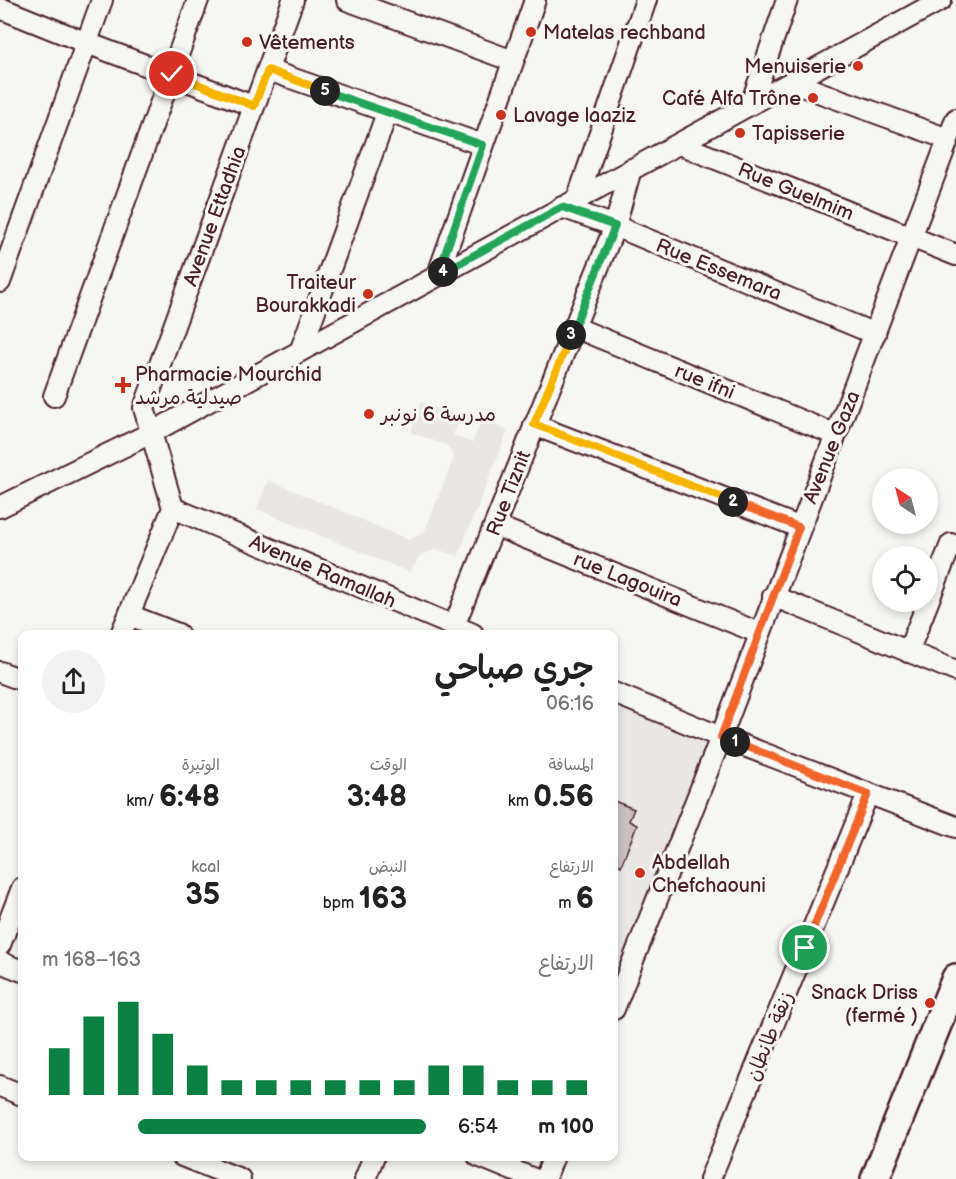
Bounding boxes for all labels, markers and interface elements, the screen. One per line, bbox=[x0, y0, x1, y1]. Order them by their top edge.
place label: Matelas rechband bbox=[543, 21, 706, 45]
marker: Matelas rechband bbox=[524, 25, 538, 39]
place label: Vêtements bbox=[259, 31, 355, 55]
marker: Vêtements bbox=[240, 35, 254, 49]
pin bbox=[146, 48, 197, 99]
place label: Menuiserie bbox=[744, 55, 846, 79]
icon: check bbox=[155, 57, 188, 90]
marker: Menuiserie bbox=[851, 59, 865, 73]
pin: 5 bbox=[310, 76, 340, 106]
text: 5 bbox=[320, 81, 330, 100]
place label: Café Alfa Trône bbox=[662, 87, 801, 111]
marker: Café Alfa Trône bbox=[806, 91, 820, 105]
place label: Lavage laaziz bbox=[513, 104, 636, 128]
marker: Lavage laaziz bbox=[494, 108, 508, 122]
place label: Tapisserie bbox=[752, 122, 845, 146]
marker: Tapisserie bbox=[733, 126, 747, 140]
street label: Avenue Ettadhia bbox=[178, 143, 251, 290]
street label: Rue Guelmim bbox=[734, 158, 857, 226]
street label: Rue Essemara bbox=[652, 234, 785, 306]
pin: 4 bbox=[428, 257, 458, 287]
text: 4 bbox=[438, 262, 448, 281]
place label: Traiteur Bourakkadi bbox=[255, 271, 357, 318]
marker: Traiteur Bourakkadi bbox=[361, 287, 375, 301]
pin: 3 bbox=[556, 320, 586, 350]
text: 3 bbox=[566, 325, 576, 344]
street label: rue ifni bbox=[671, 359, 738, 405]
place label: Pharmacie Mourchid صيدلية مرشد bbox=[135, 363, 322, 410]
marker: Pharmacie Mourchid صيدلية مرشد bbox=[116, 378, 130, 392]
street label: Avenue Gaza bbox=[798, 387, 865, 507]
place label: مدرسة 6 نونبر bbox=[379, 403, 496, 427]
marker: مدرسة 6 نونبر bbox=[362, 407, 376, 421]
street label: Rue Tiznit bbox=[482, 447, 536, 539]
north arrow bbox=[872, 468, 938, 534]
map controls bbox=[872, 468, 938, 612]
pin: 2 bbox=[718, 487, 748, 517]
text: 2 bbox=[728, 492, 738, 511]
street label: Avenue Ramallah bbox=[246, 530, 400, 614]
button: locate bbox=[872, 546, 938, 612]
street label: rue Lagouira bbox=[570, 547, 685, 613]
text: جري صباحي bbox=[434, 649, 594, 689]
button: share bbox=[42, 650, 105, 713]
text: 06:16 bbox=[546, 692, 594, 716]
pin: 1 bbox=[720, 727, 750, 757]
text: 1 bbox=[732, 732, 738, 751]
text: الوتيرة bbox=[181, 756, 220, 775]
text: الوقت bbox=[370, 756, 407, 775]
text: المسافة bbox=[548, 756, 594, 775]
text: 6:48 bbox=[159, 779, 220, 815]
text: 3:48 bbox=[347, 779, 407, 815]
text: 0.56 bbox=[533, 779, 594, 815]
text: /km bbox=[126, 792, 159, 811]
text: km bbox=[508, 792, 533, 811]
place label: Abdellah Chefchaouni bbox=[652, 851, 766, 898]
text: kcal bbox=[191, 858, 220, 877]
text: النبض bbox=[369, 858, 407, 877]
text: الارتفاع bbox=[549, 858, 594, 877]
marker: Abdellah Chefchaouni bbox=[633, 866, 647, 880]
text: 35 bbox=[185, 877, 220, 913]
text: 163 bbox=[359, 881, 407, 917]
text: 6 bbox=[576, 881, 594, 917]
text: bpm bbox=[323, 894, 359, 913]
text: m bbox=[558, 894, 576, 913]
pin bbox=[779, 922, 830, 973]
icon: arrive bbox=[788, 931, 821, 964]
text: 163–168 m bbox=[42, 948, 141, 972]
text: الارتفاع bbox=[538, 952, 594, 976]
place label: Snack Driss (fermé ) bbox=[811, 981, 918, 1028]
street label: زنقة طانطان bbox=[741, 988, 799, 1085]
marker: Snack Driss (fermé ) bbox=[923, 996, 937, 1010]
text: 6:54 bbox=[458, 1115, 498, 1139]
text: 100 m bbox=[538, 1115, 594, 1139]

